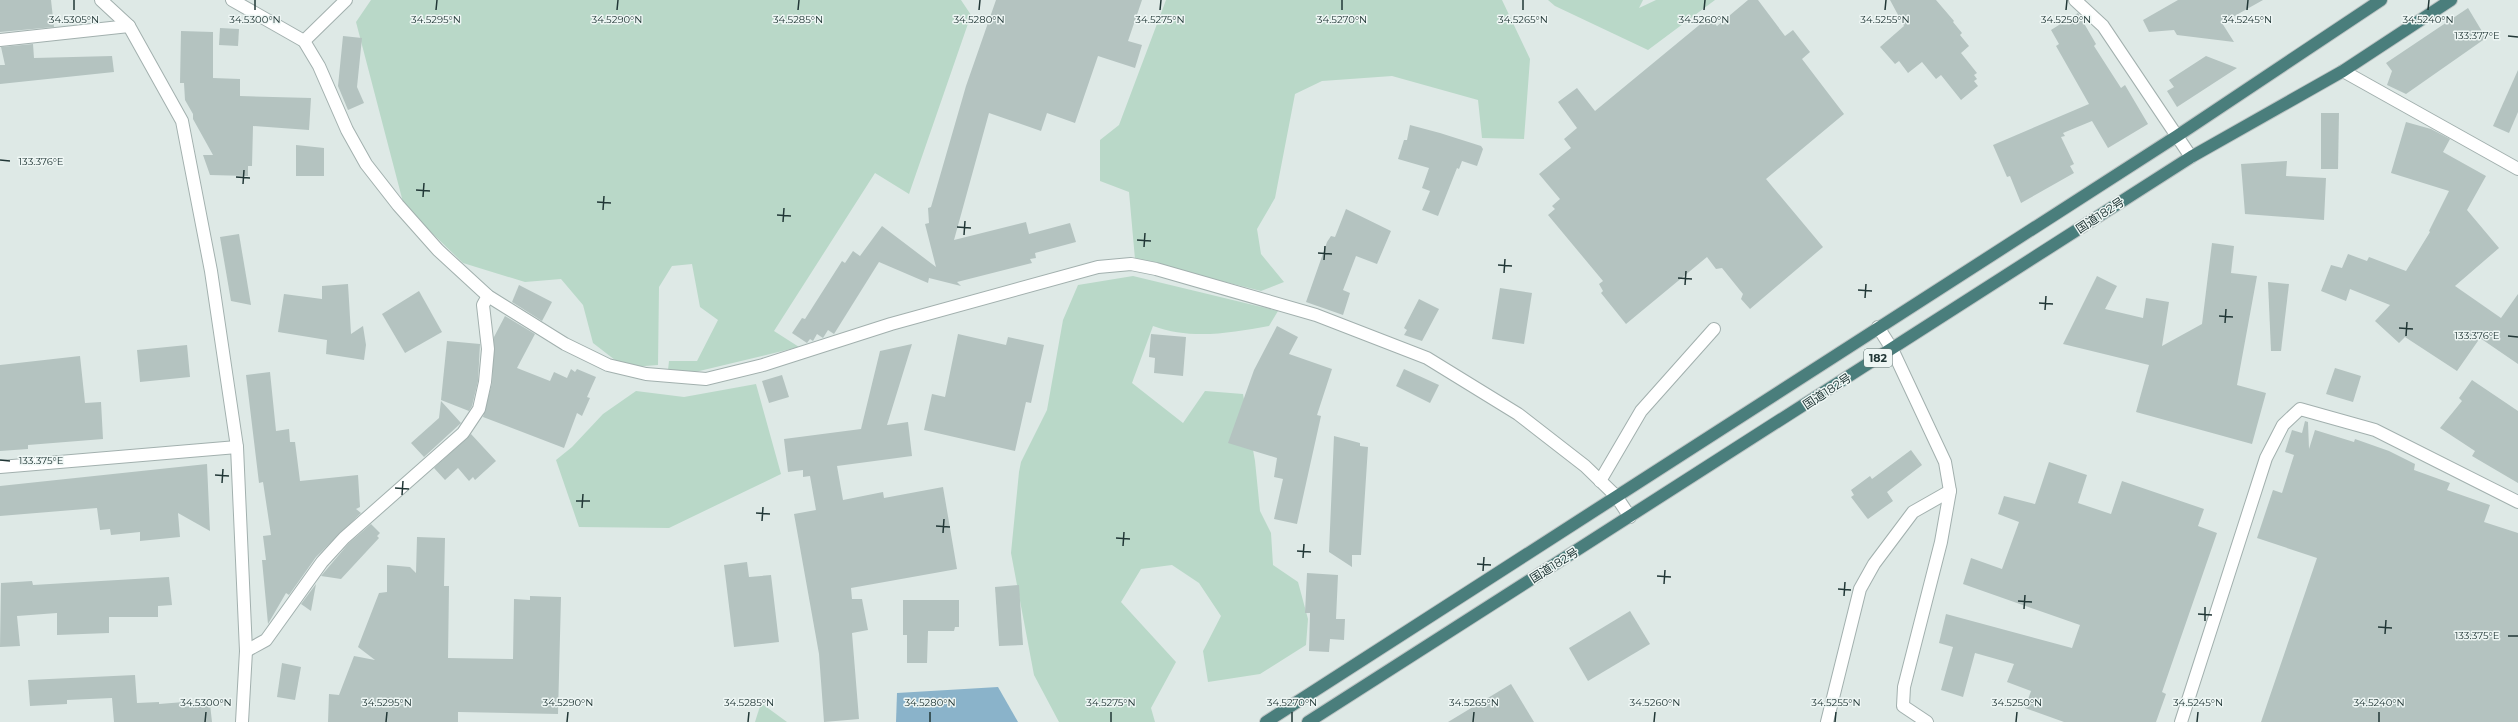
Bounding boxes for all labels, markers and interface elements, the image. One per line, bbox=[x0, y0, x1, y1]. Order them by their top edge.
text: 34.5305°N bbox=[49, 13, 99, 26]
text: 34.5300°N bbox=[229, 13, 281, 26]
text: 34.5295°N bbox=[411, 13, 461, 26]
text: 34.5290°N bbox=[592, 13, 642, 26]
text: 34.5285°N bbox=[773, 13, 823, 26]
text: 34.5280°N bbox=[953, 13, 1005, 26]
text: 34.5275°N bbox=[1135, 13, 1185, 26]
text: 34.5270°N bbox=[1317, 13, 1367, 26]
text: 34.5265°N bbox=[1498, 13, 1548, 26]
text: 34.5260°N bbox=[1679, 13, 1729, 26]
text: 34.5255°N bbox=[1860, 13, 1910, 26]
text: 34.5250°N bbox=[2041, 13, 2091, 26]
text: 34.5245°N bbox=[2222, 13, 2272, 26]
text: 34.5240°N bbox=[2402, 13, 2454, 26]
text: 133.377°E bbox=[2454, 29, 2500, 42]
text: 133.376°E bbox=[18, 155, 64, 168]
street label: 国道182号 bbox=[2073, 194, 2127, 236]
text: 133.376°E bbox=[2454, 329, 2500, 342]
road number: 182 bbox=[1864, 349, 1892, 367]
street label: 国道182号 bbox=[1800, 370, 1854, 412]
text: 133.375°E bbox=[19, 454, 64, 467]
street label: 国道182号 bbox=[1527, 544, 1581, 586]
text: 133.375°E bbox=[2455, 629, 2500, 642]
text: 34.5300°N bbox=[180, 696, 232, 709]
text: 34.5295°N bbox=[362, 696, 412, 709]
text: 34.5290°N bbox=[543, 696, 593, 709]
text: 34.5285°N bbox=[724, 696, 774, 709]
text: 34.5280°N bbox=[904, 696, 956, 709]
text: 34.5275°N bbox=[1086, 696, 1136, 709]
text: 34.5270°N bbox=[1267, 696, 1317, 709]
text: 34.5265°N bbox=[1449, 696, 1499, 709]
text: 34.5260°N bbox=[1630, 696, 1680, 709]
text: 34.5255°N bbox=[1811, 696, 1861, 709]
text: 34.5250°N bbox=[1992, 696, 2042, 709]
text: 34.5245°N bbox=[2173, 696, 2223, 709]
text: 34.5240°N bbox=[2353, 696, 2405, 709]

